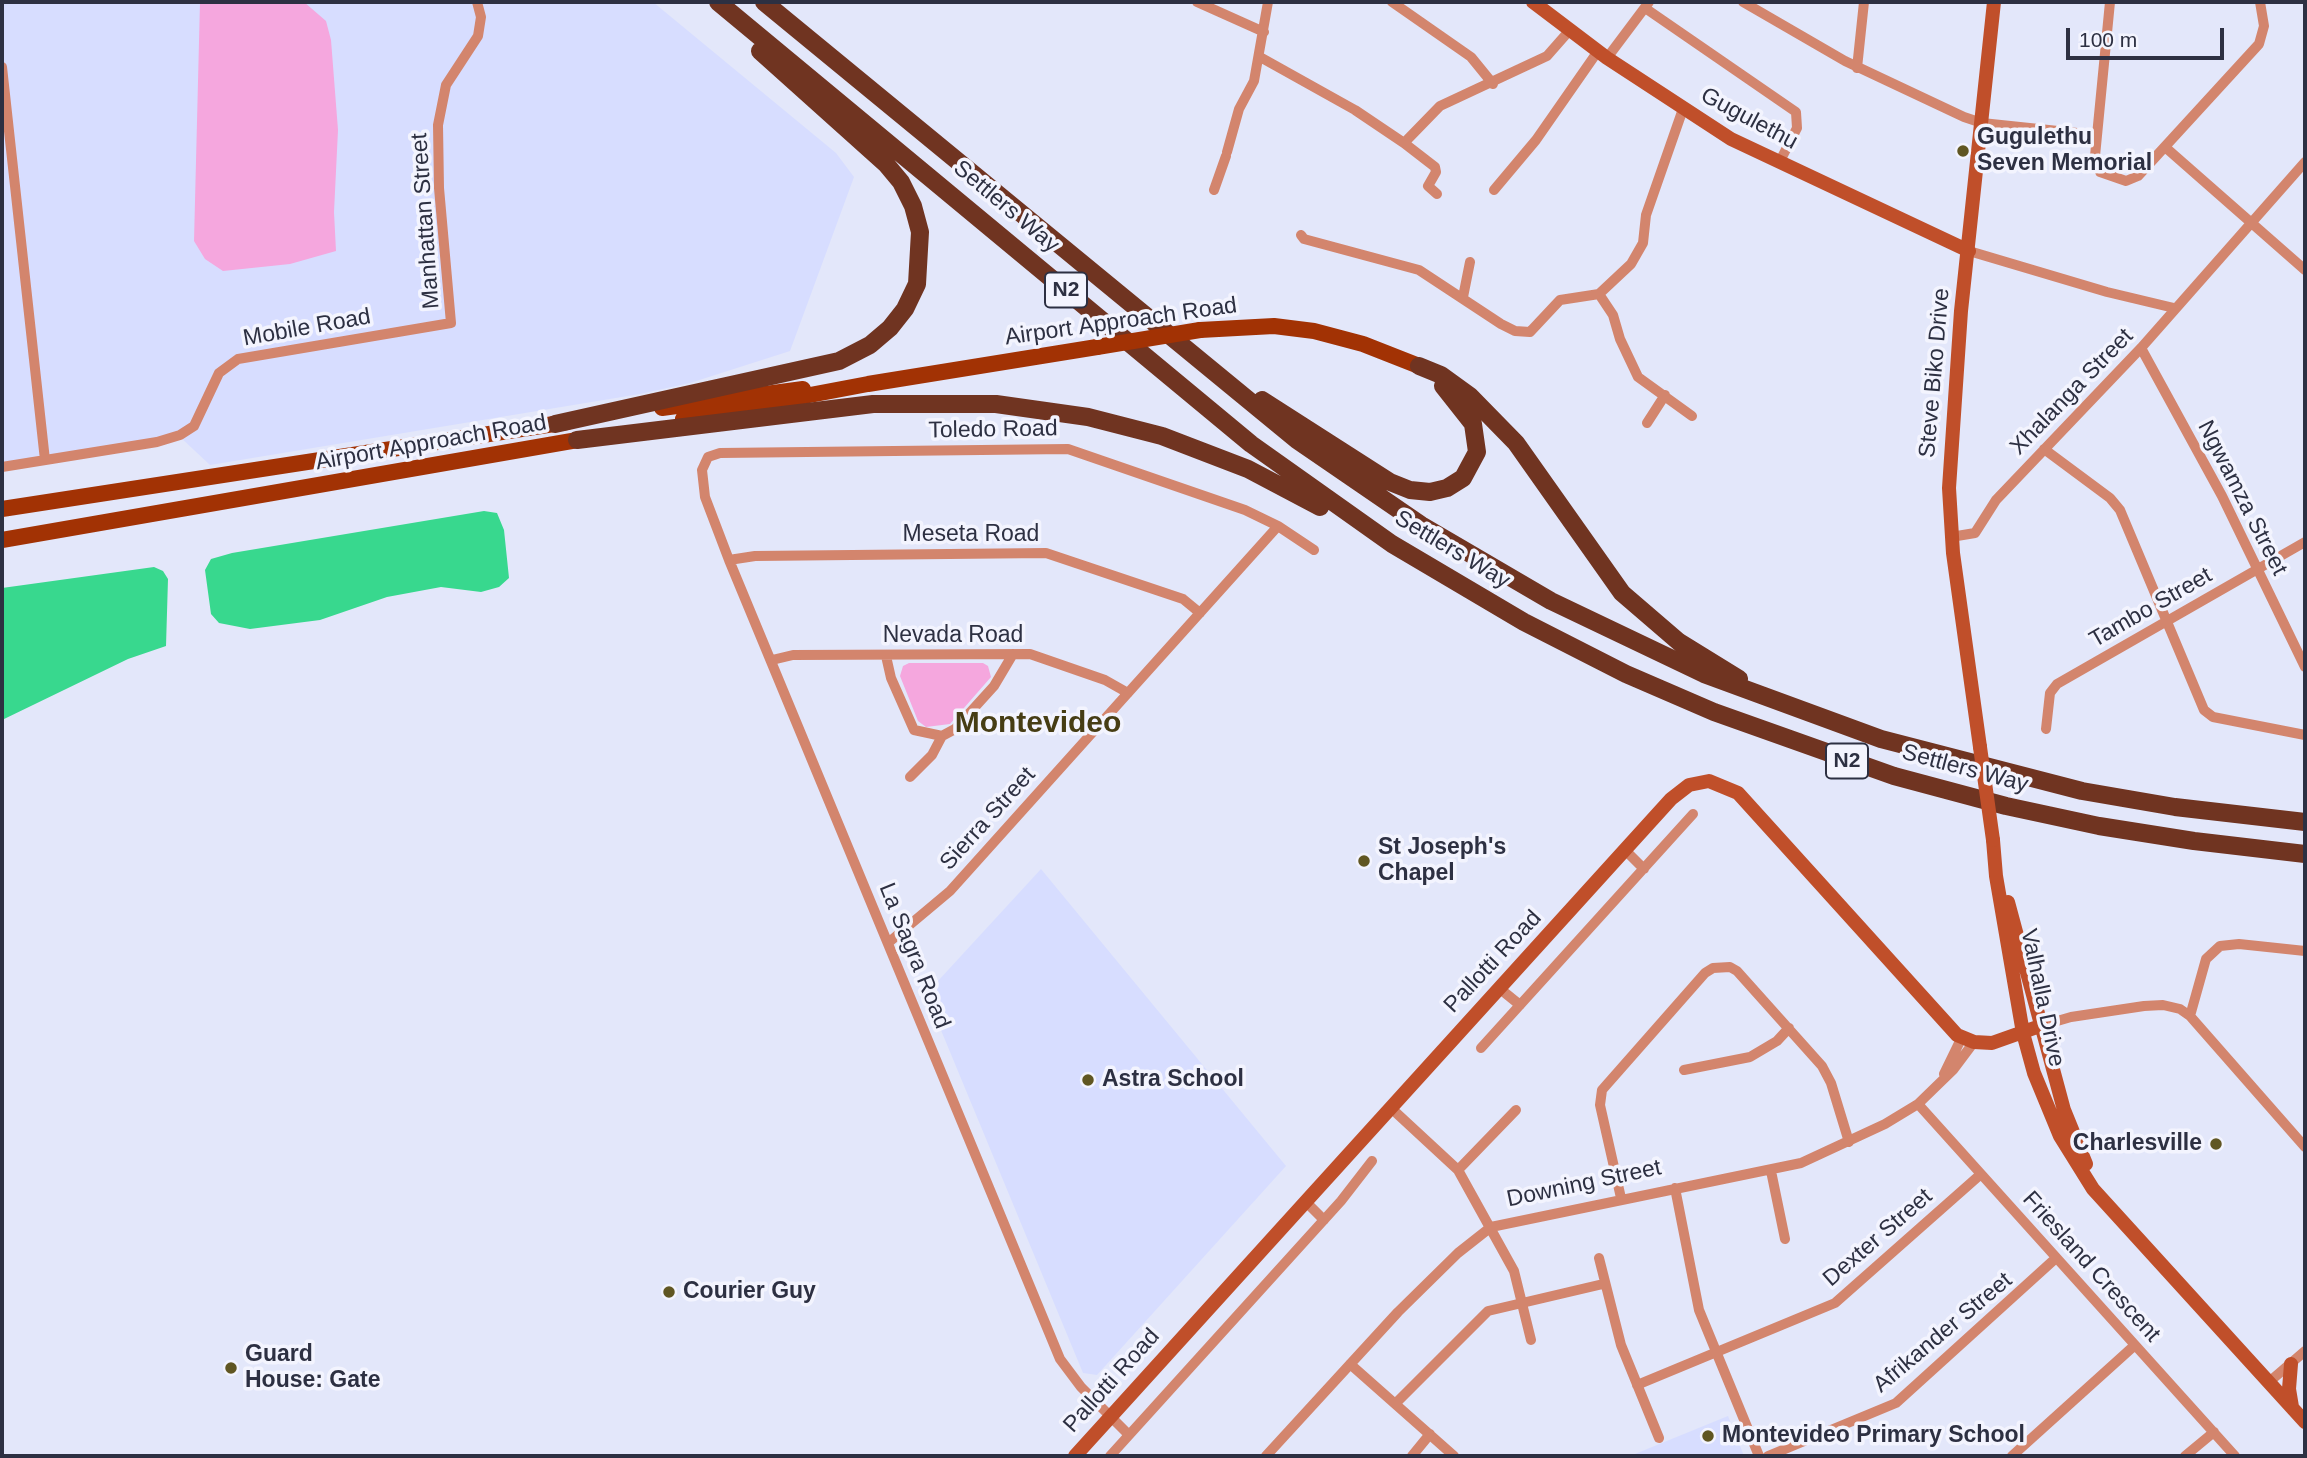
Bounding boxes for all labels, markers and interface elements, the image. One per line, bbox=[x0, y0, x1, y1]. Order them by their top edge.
scale bar bbox=[2069, 14, 2226, 58]
text: 100 m bbox=[2079, 28, 2137, 51]
street label: Gugulethu bbox=[1696, 82, 1802, 156]
place label: Gugulethu Seven Memorial bbox=[1977, 124, 2152, 178]
street label: Manhattan Street bbox=[406, 132, 446, 310]
marker: Gugulethu Seven Memorial bbox=[1955, 143, 1971, 159]
street label: Settlers Way bbox=[948, 155, 1064, 259]
road number: N2 bbox=[1045, 272, 1087, 308]
street label: Steve Biko Drive bbox=[1914, 287, 1956, 459]
street label: Airport Approach Road bbox=[1003, 292, 1239, 352]
street label: Mobile Road bbox=[241, 303, 373, 353]
street label: Xhalanga Street bbox=[2005, 323, 2139, 461]
street label: Airport Approach Road bbox=[313, 409, 549, 477]
street label: Toledo Road bbox=[928, 415, 1058, 445]
street label: Ngwamza Street bbox=[2191, 416, 2293, 580]
street label: Settlers Way bbox=[1389, 505, 1515, 595]
street label: Meseta Road bbox=[903, 521, 1039, 549]
street label: Tambo Street bbox=[2085, 562, 2217, 654]
street label: Nevada Road bbox=[883, 622, 1023, 650]
district label: Montevideo bbox=[955, 706, 1121, 742]
street label: Settlers Way bbox=[1899, 739, 2031, 799]
road number: N2 bbox=[1826, 744, 1868, 778]
street label: Sierra Street bbox=[935, 762, 1041, 876]
place label: St Joseph's Chapel bbox=[1378, 834, 1506, 888]
marker: St Joseph's Chapel bbox=[1356, 853, 1372, 869]
street label: La Sagra Road bbox=[872, 879, 956, 1033]
street label: Pallotti Road bbox=[1438, 905, 1548, 1019]
street label: Valhalla Drive bbox=[2014, 927, 2070, 1069]
place label: Astra School bbox=[1102, 1066, 1244, 1094]
marker: Astra School bbox=[1080, 1072, 1096, 1088]
place label: Charlesville bbox=[2073, 1130, 2202, 1158]
marker: Charlesville bbox=[2208, 1136, 2224, 1152]
street label: Downing Street bbox=[1504, 1154, 1664, 1214]
street label: Dexter Street bbox=[1818, 1183, 1938, 1293]
street label: Friesland Crescent bbox=[2016, 1186, 2166, 1348]
street label: Afrikander Street bbox=[1868, 1267, 2018, 1399]
place label: Courier Guy bbox=[683, 1278, 816, 1306]
marker: Courier Guy bbox=[661, 1284, 677, 1300]
street label: Pallotti Road bbox=[1058, 1323, 1166, 1439]
place label: Guard House: Gate bbox=[245, 1341, 380, 1395]
marker: Guard House: Gate bbox=[223, 1360, 239, 1376]
place label: Montevideo Primary School bbox=[1722, 1422, 2025, 1450]
marker: Montevideo Primary School bbox=[1700, 1428, 1716, 1444]

